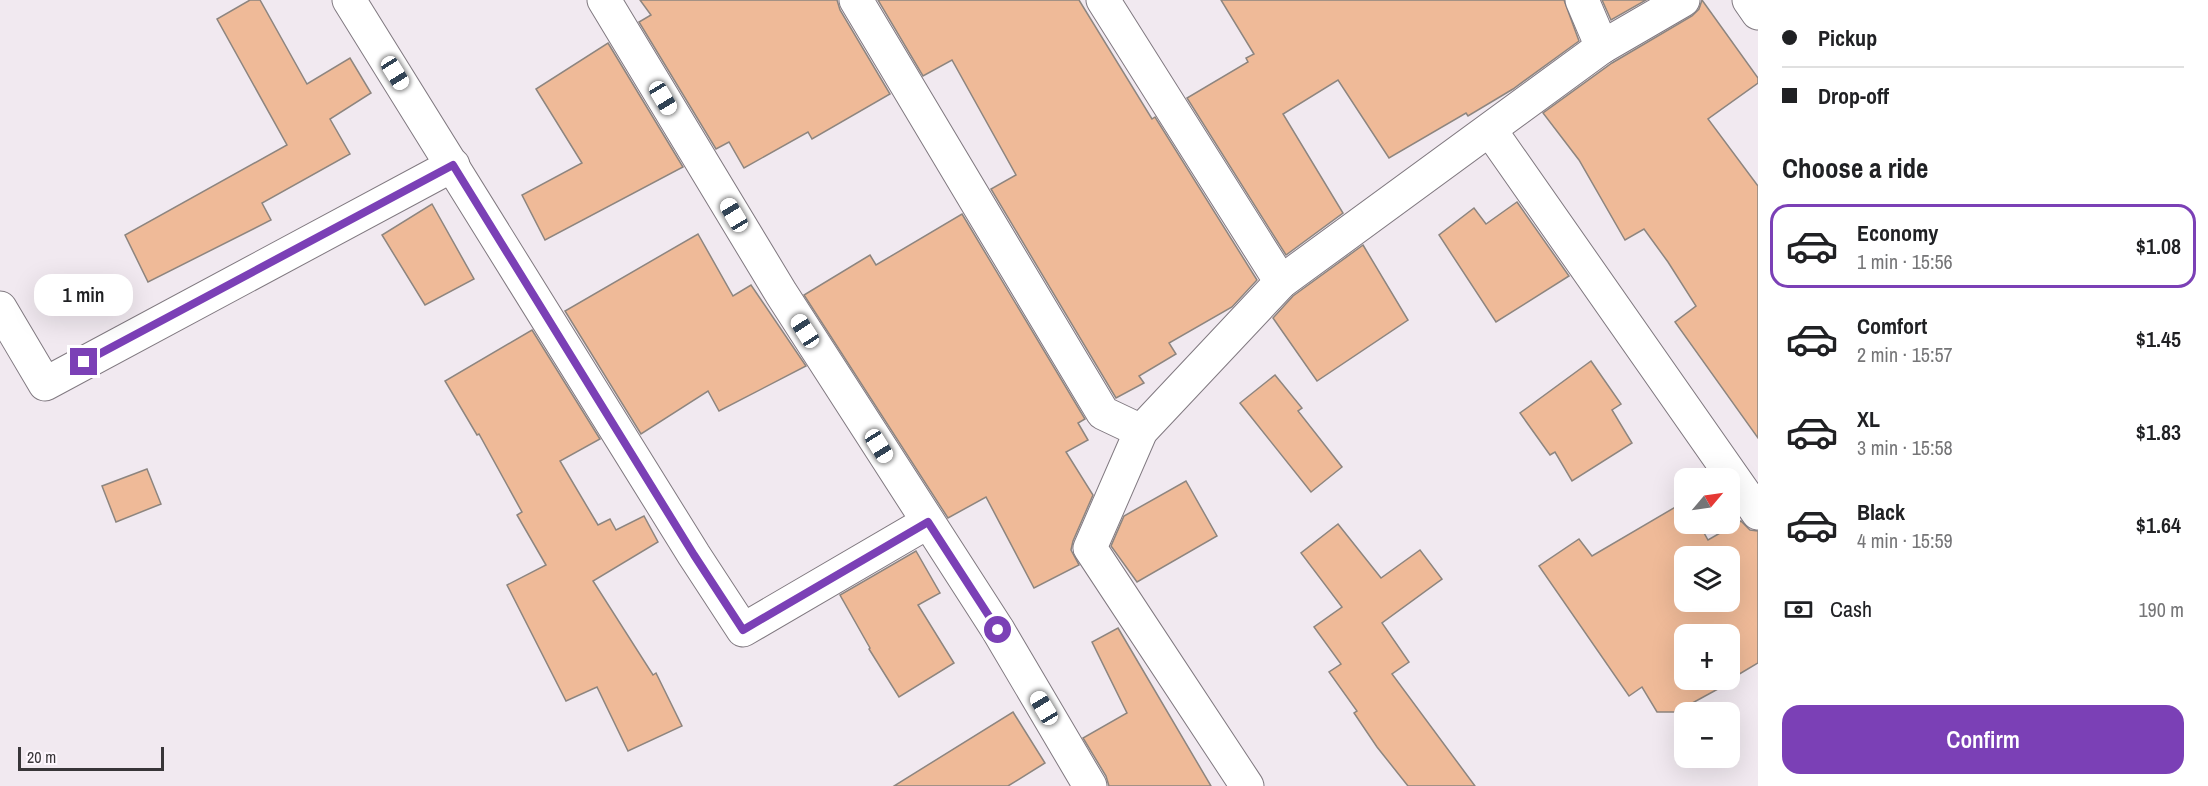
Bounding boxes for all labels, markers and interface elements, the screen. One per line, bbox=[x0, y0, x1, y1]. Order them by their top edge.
text: Pickup bbox=[1818, 23, 1877, 53]
car bbox=[378, 53, 412, 93]
car bbox=[646, 78, 680, 118]
text: Drop-off bbox=[1818, 81, 1889, 111]
text: Choose a ride bbox=[1782, 150, 1928, 186]
car bbox=[717, 195, 751, 235]
text: Economy bbox=[1857, 218, 1938, 248]
icon: car bbox=[1785, 219, 1839, 273]
text: $1.08 bbox=[2136, 231, 2181, 261]
text: 1 min · 15:56 bbox=[1857, 248, 1953, 275]
callout: 1 min bbox=[34, 275, 134, 317]
text: 1 min bbox=[62, 281, 105, 308]
car bbox=[788, 311, 822, 351]
text: Comfort bbox=[1857, 311, 1927, 341]
icon: car bbox=[1785, 312, 1839, 366]
text: $1.45 bbox=[2136, 324, 2181, 354]
text: 2 min · 15:57 bbox=[1857, 341, 1953, 368]
route end bbox=[70, 348, 97, 375]
text: XL bbox=[1857, 404, 1880, 434]
icon: car bbox=[1785, 405, 1839, 459]
text: $1.83 bbox=[2136, 417, 2181, 447]
car bbox=[862, 426, 896, 466]
text: 3 min · 15:58 bbox=[1857, 434, 1953, 461]
north arrow bbox=[1674, 468, 1740, 534]
map controls bbox=[1674, 468, 1740, 768]
text: Black bbox=[1857, 497, 1905, 527]
icon: car bbox=[1785, 498, 1839, 552]
text: $1.64 bbox=[2136, 510, 2181, 540]
text: 4 min · 15:59 bbox=[1857, 527, 1953, 554]
button: layers bbox=[1674, 546, 1740, 612]
icon: cash bbox=[1782, 593, 1815, 626]
text: Cash bbox=[1830, 594, 1872, 624]
text: 190 m bbox=[2138, 596, 2184, 623]
route start bbox=[984, 616, 1011, 643]
button: + bbox=[1674, 624, 1740, 690]
car bbox=[1027, 688, 1061, 728]
button: − bbox=[1674, 702, 1740, 768]
button: Confirm bbox=[1782, 705, 2184, 774]
scale bar bbox=[18, 744, 164, 772]
text: 20 m bbox=[27, 746, 56, 768]

